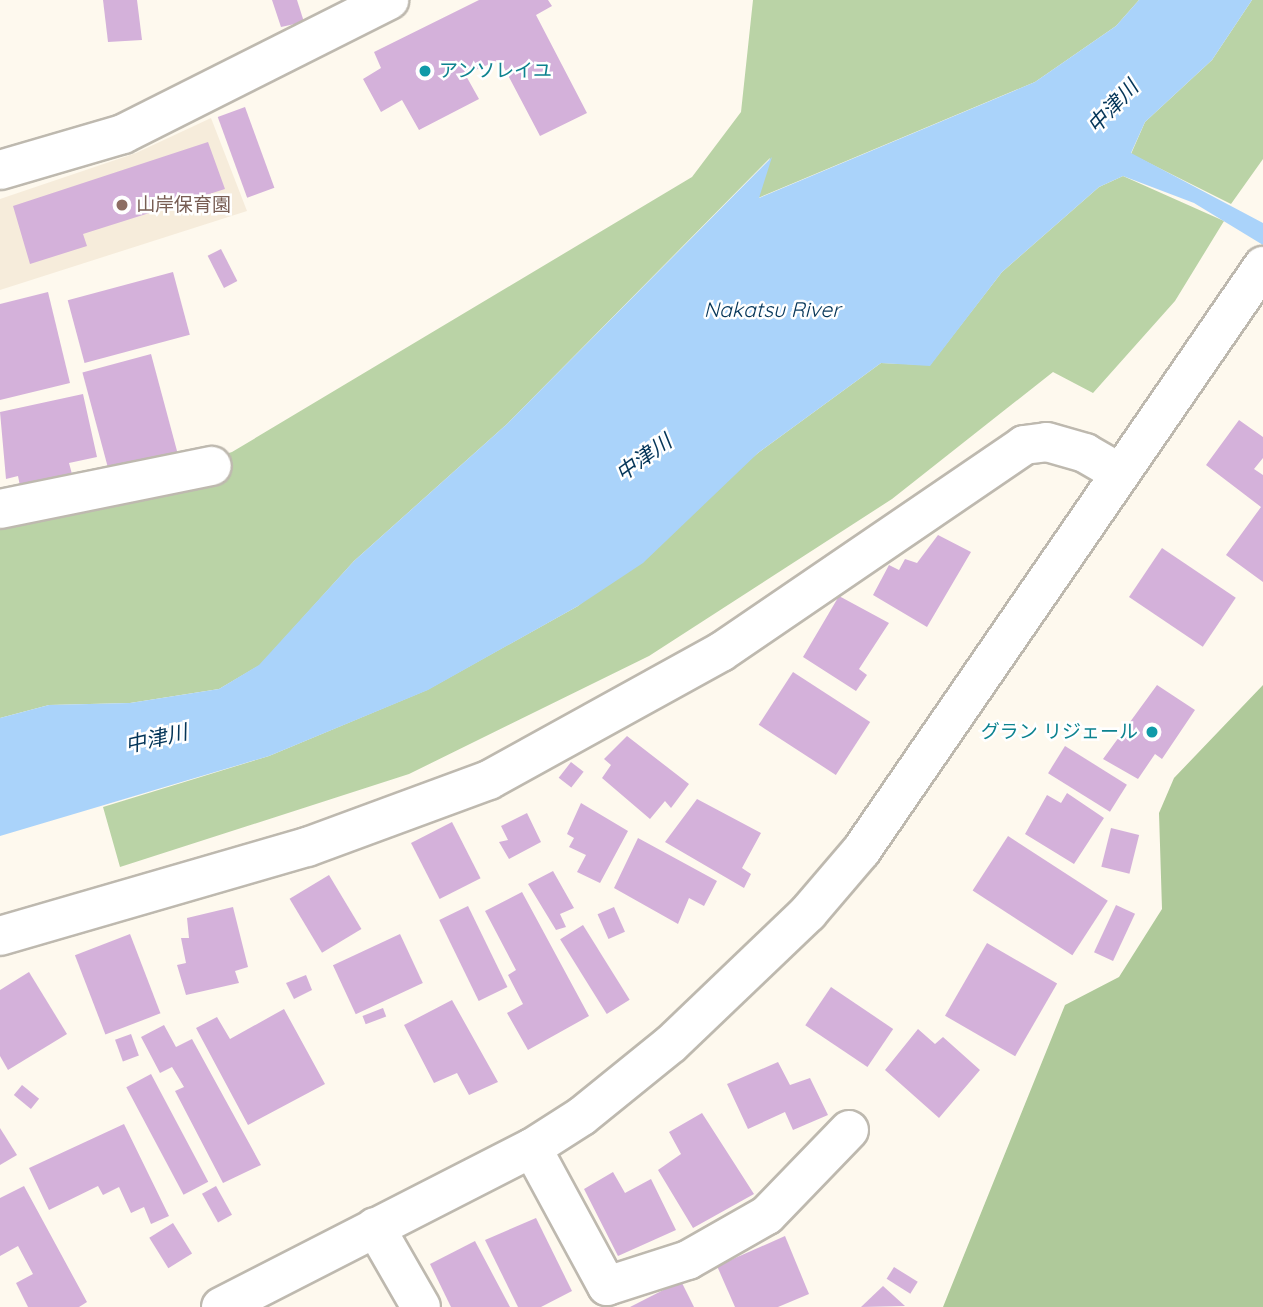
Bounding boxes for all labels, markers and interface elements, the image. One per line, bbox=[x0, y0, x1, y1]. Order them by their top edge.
place label: アンソレイユ bbox=[439, 60, 553, 82]
marker: アンソレイユ bbox=[417, 63, 433, 79]
water label: 中津川 bbox=[1081, 74, 1143, 138]
place label: 山岸保育園 bbox=[136, 194, 231, 216]
marker: 山岸保育園 bbox=[114, 197, 130, 213]
water label: Nakatsu River bbox=[704, 296, 840, 322]
water label: 中津川 bbox=[610, 428, 676, 486]
water label: 中津川 bbox=[122, 719, 190, 757]
place label: グラン リジェール bbox=[981, 721, 1138, 743]
marker: グラン リジェール bbox=[1144, 724, 1160, 740]

